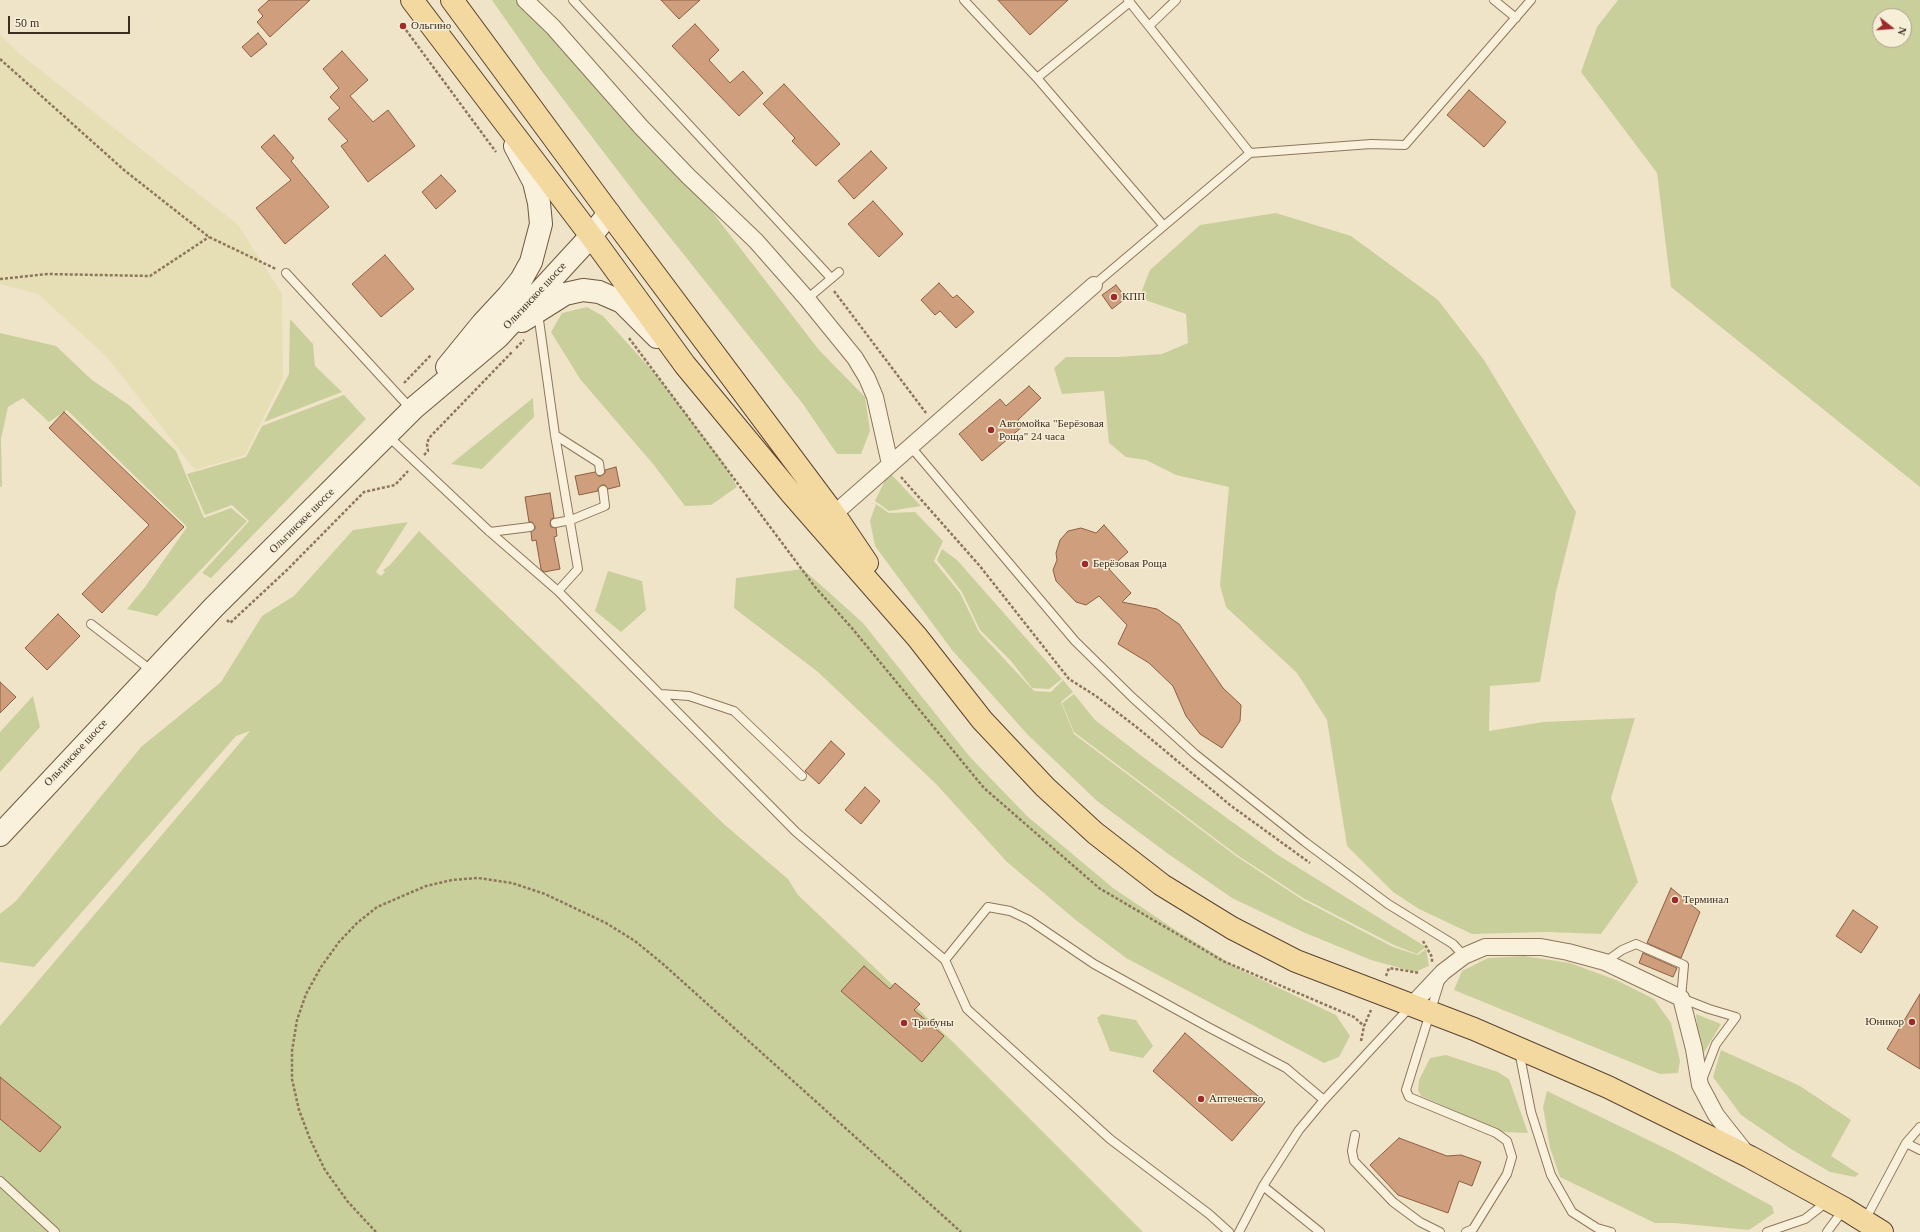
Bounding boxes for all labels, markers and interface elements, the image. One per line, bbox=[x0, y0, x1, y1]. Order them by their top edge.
scale bar bbox=[10, 8, 132, 34]
north arrow bbox=[1872, 8, 1912, 48]
text: 50 m bbox=[15, 16, 39, 30]
place label: Ольгино bbox=[411, 19, 451, 33]
marker: Ольгино bbox=[398, 21, 408, 31]
text: N bbox=[1896, 26, 1909, 37]
street label: Ольгинское шоссе bbox=[501, 260, 569, 332]
place label: КПП bbox=[1122, 290, 1145, 304]
marker: КПП bbox=[1109, 292, 1119, 302]
place label: Автомойка "Берёзовая Роща" 24 часа bbox=[999, 417, 1104, 443]
marker: Автомойка "Берёзовая Роща" 24 часа bbox=[986, 425, 996, 435]
street label: Ольгинское шоссе bbox=[267, 486, 337, 556]
place label: Берёзовая Роща bbox=[1093, 557, 1167, 571]
marker: Берёзовая Роща bbox=[1080, 559, 1090, 569]
street label: Ольгинское шоссе bbox=[42, 717, 110, 789]
place label: Терминал bbox=[1683, 893, 1729, 907]
marker: Терминал bbox=[1670, 895, 1680, 905]
place label: Юникор bbox=[1865, 1015, 1904, 1029]
place label: Трибуны bbox=[912, 1016, 954, 1030]
marker: Юникор bbox=[1907, 1017, 1917, 1027]
marker: Трибуны bbox=[899, 1018, 909, 1028]
place label: Аптечество bbox=[1209, 1092, 1263, 1106]
marker: Аптечество bbox=[1196, 1094, 1206, 1104]

